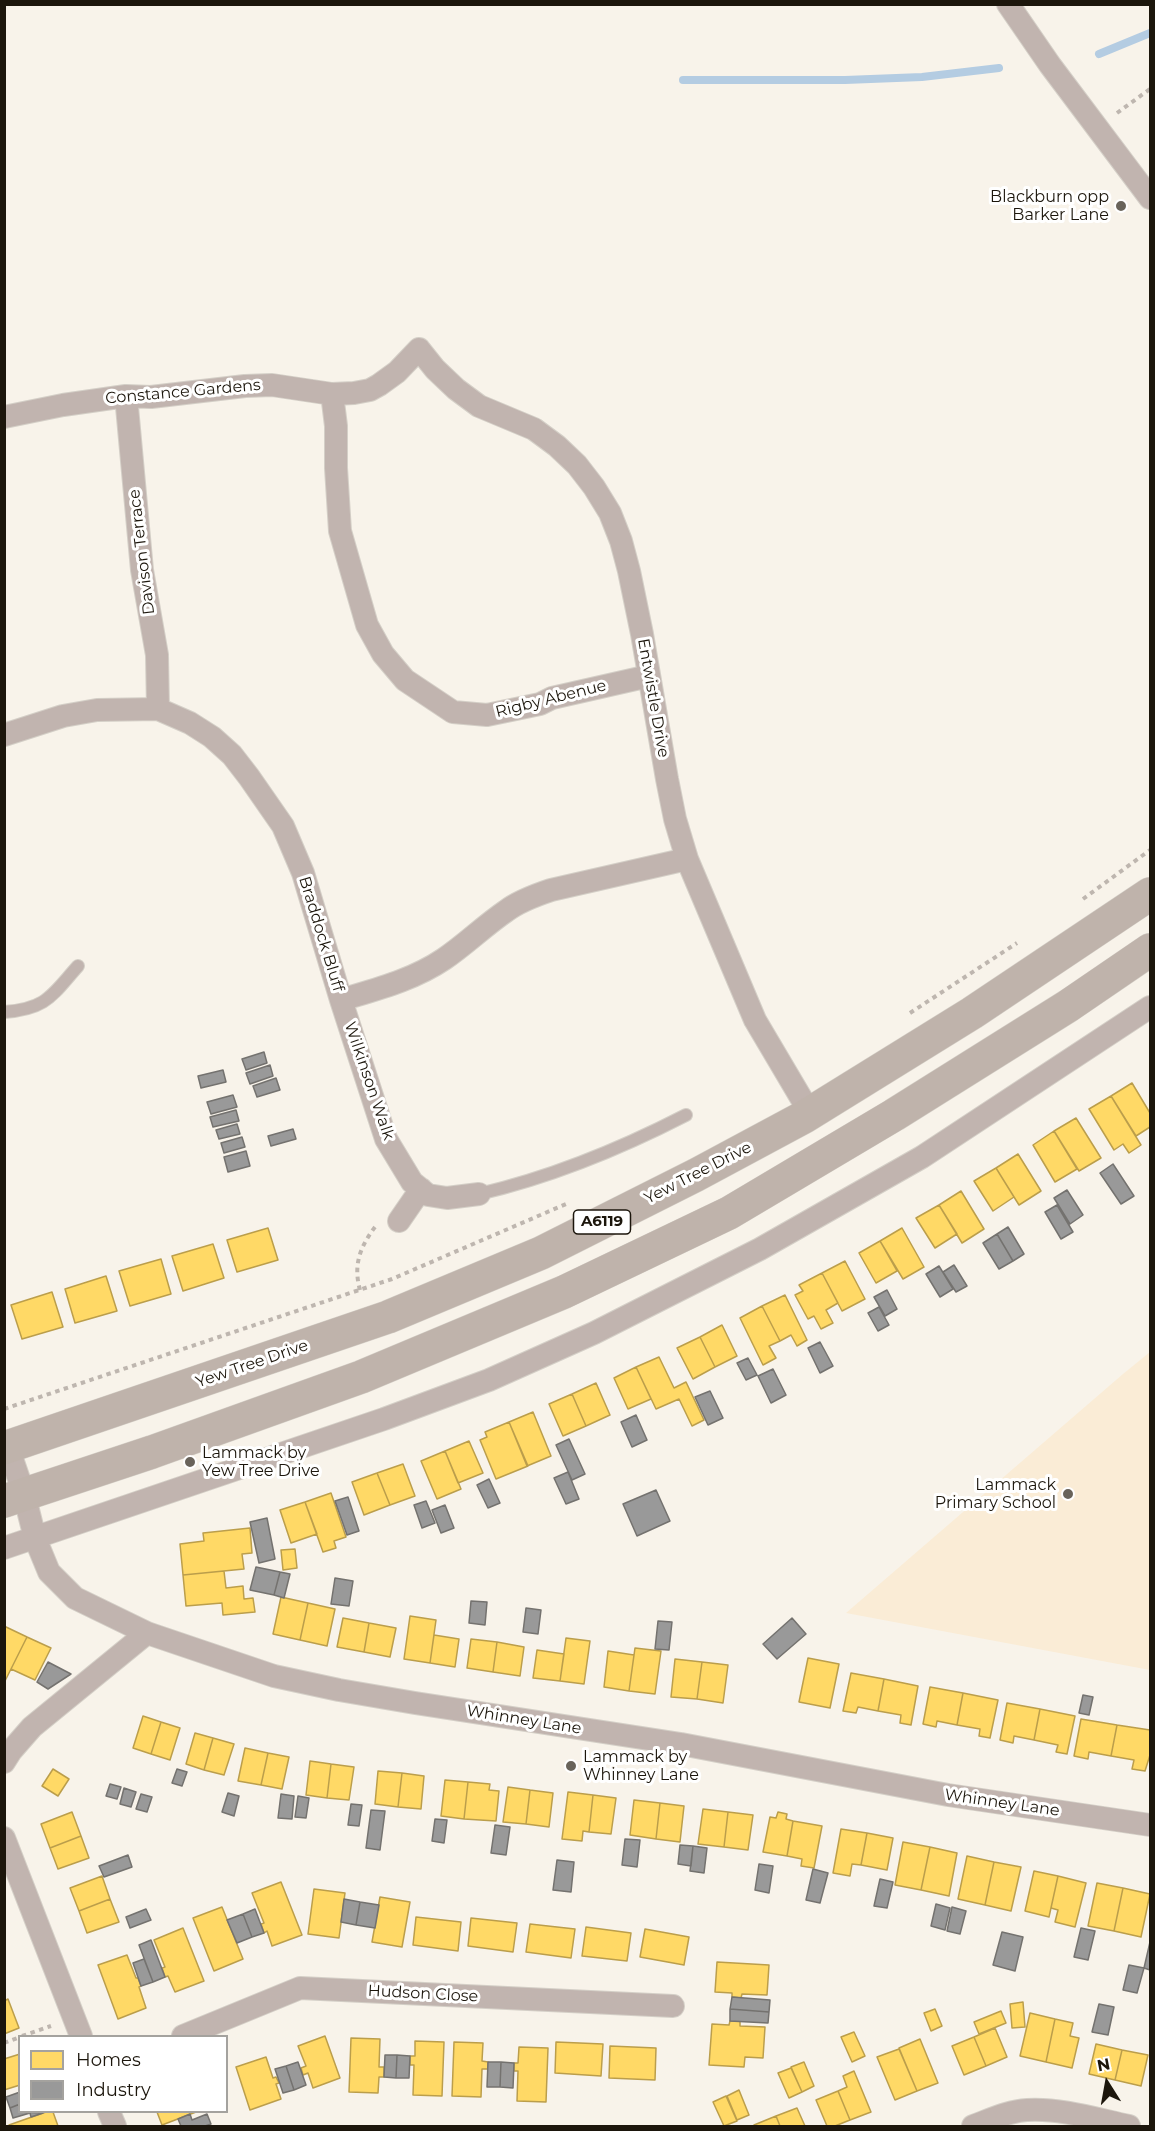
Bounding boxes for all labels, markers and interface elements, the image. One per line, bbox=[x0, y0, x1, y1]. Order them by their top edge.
place label: Blackburn opp Barker Lane bbox=[990, 187, 1109, 225]
marker: Blackburn opp Barker Lane bbox=[1114, 199, 1128, 213]
street label: Constance Gardens bbox=[104, 376, 262, 408]
street label: Davison Terrace bbox=[125, 488, 159, 616]
street label: Entwistle Drive bbox=[633, 637, 673, 759]
street label: Rigby Abenue bbox=[494, 676, 608, 722]
street label: Braddock Bluff bbox=[294, 874, 348, 994]
street label: Wilkinson Walk bbox=[340, 1019, 398, 1143]
street label: Yew Tree Drive bbox=[641, 1138, 755, 1208]
road number: A6119 bbox=[574, 1210, 630, 1234]
street label: Yew Tree Drive bbox=[193, 1336, 311, 1392]
place label: Lammack by Yew Tree Drive bbox=[202, 1443, 320, 1481]
marker: Lammack by Yew Tree Drive bbox=[183, 1455, 197, 1469]
place label: Lammack Primary School bbox=[935, 1475, 1056, 1513]
marker: Lammack Primary School bbox=[1061, 1487, 1075, 1501]
street label: Whinney Lane bbox=[465, 1701, 583, 1739]
place label: Lammack by Whinney Lane bbox=[583, 1747, 699, 1785]
marker: Lammack by Whinney Lane bbox=[564, 1759, 578, 1773]
street label: Whinney Lane bbox=[943, 1785, 1061, 1821]
street label: Hudson Close bbox=[367, 1982, 479, 2006]
legend bbox=[18, 2035, 228, 2113]
text: Homes bbox=[76, 2049, 141, 2071]
north arrow bbox=[1077, 2053, 1137, 2113]
text: N bbox=[1095, 2054, 1112, 2075]
text: Industry bbox=[76, 2079, 151, 2101]

